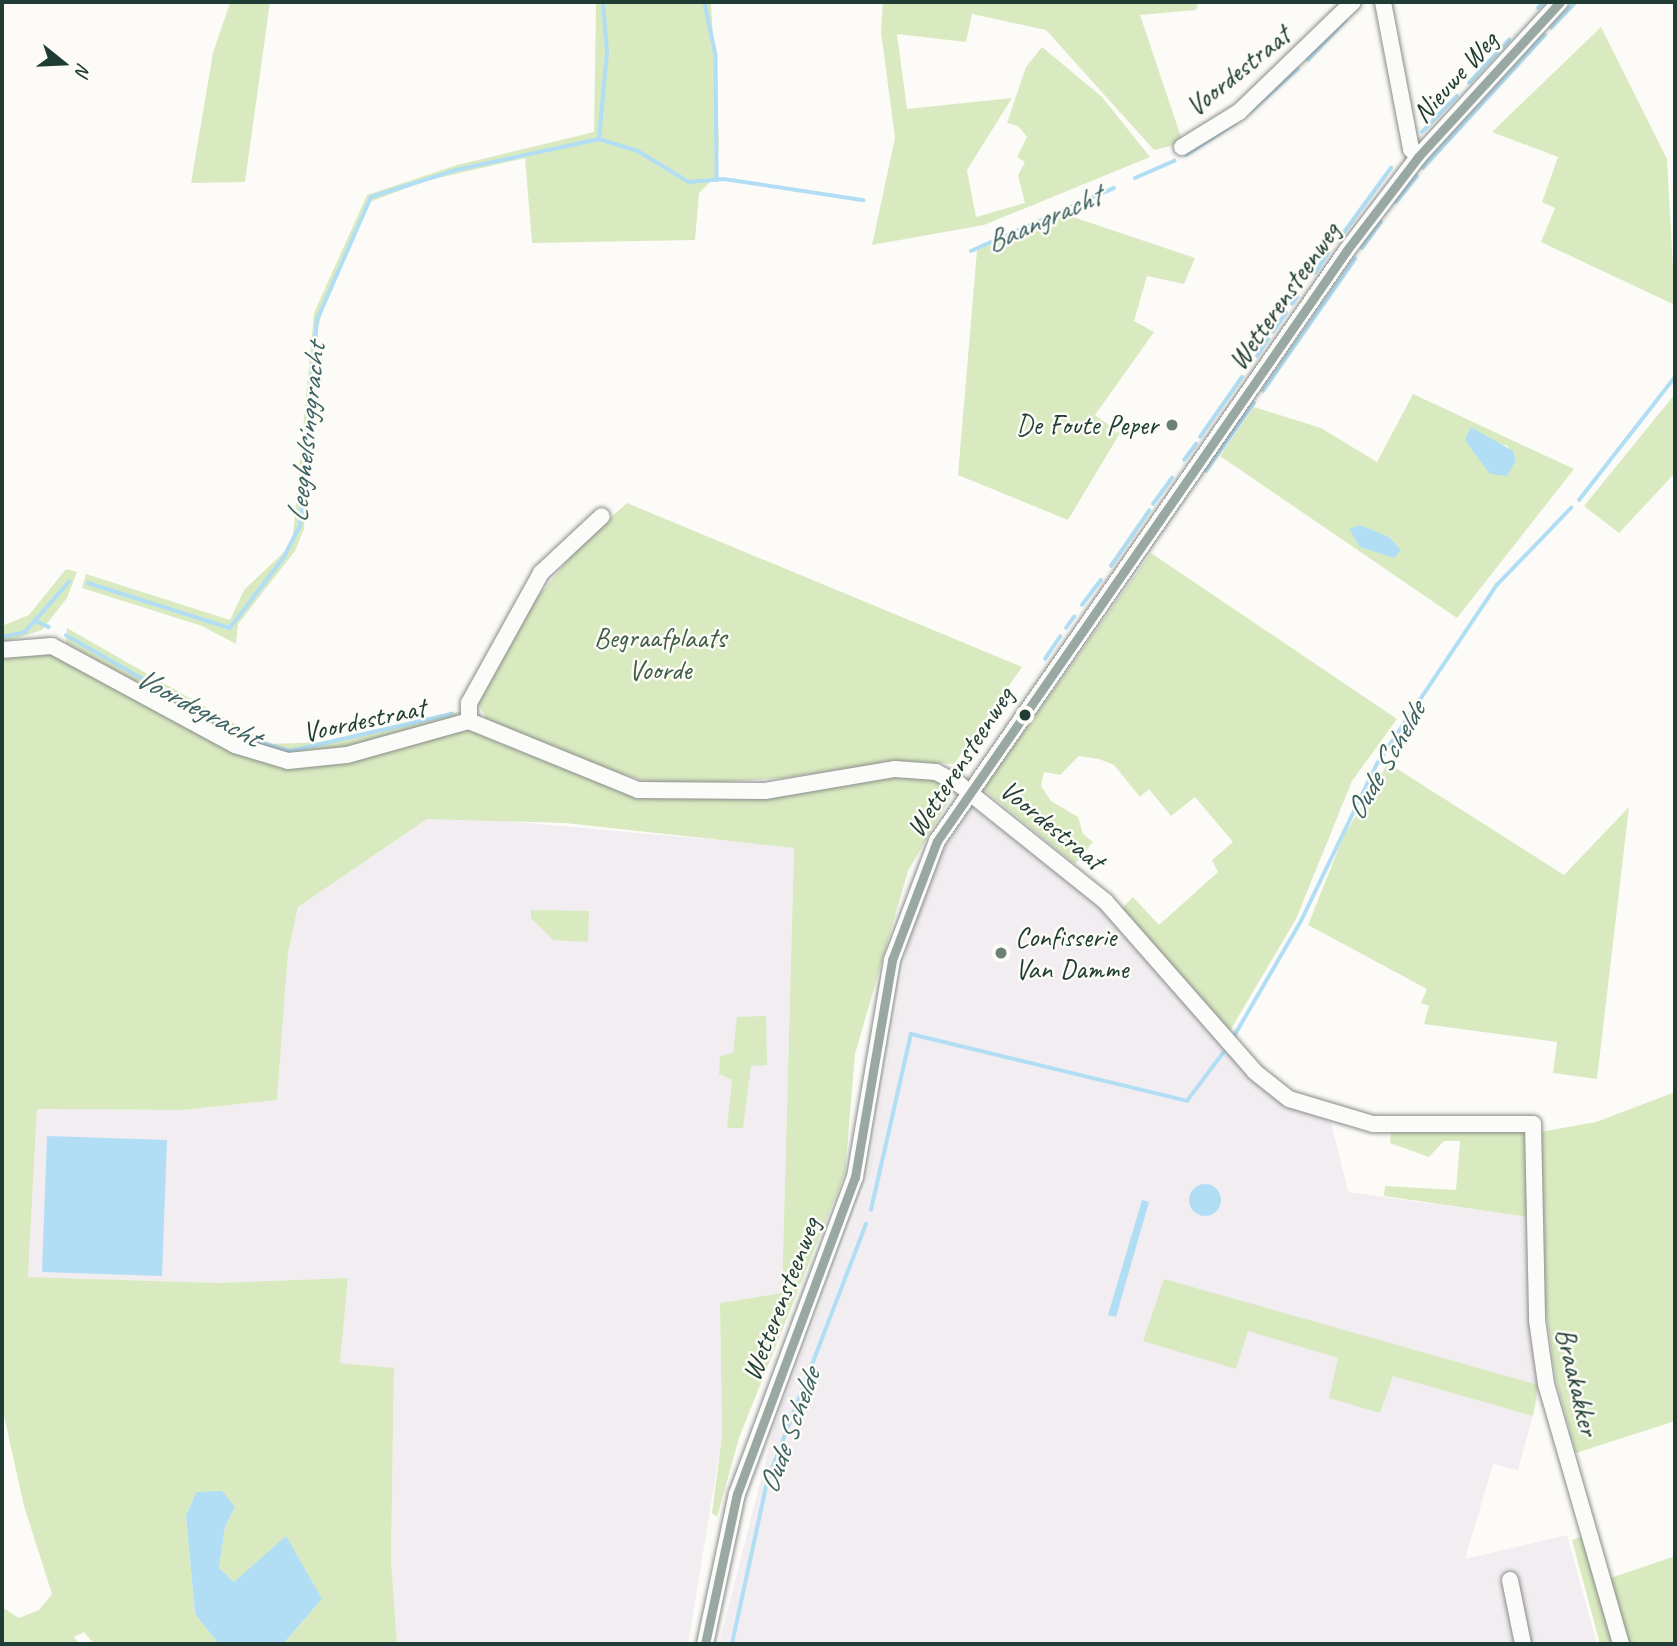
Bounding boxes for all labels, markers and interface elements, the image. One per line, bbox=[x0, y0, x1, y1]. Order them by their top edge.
street label: Voordestraat bbox=[1179, 19, 1297, 123]
street label: Nieuwe Weg bbox=[1405, 24, 1505, 130]
north arrow bbox=[28, 28, 98, 98]
text: N bbox=[70, 60, 96, 79]
water label: Baangracht bbox=[980, 178, 1106, 260]
street label: Wetterensteenweg bbox=[1221, 216, 1347, 376]
water label: Leeghelsinggracht bbox=[279, 342, 333, 524]
place label: De Foute Peper bbox=[1017, 408, 1158, 442]
marker: De Foute Peper bbox=[1164, 417, 1180, 433]
park label: Begraafplaats Voorde bbox=[594, 621, 726, 687]
water label: Voordegracht bbox=[130, 659, 266, 755]
street label: Wetterensteenweg bbox=[899, 681, 1021, 843]
street label: Voordestraat bbox=[300, 691, 428, 749]
water label: Oude Schelde bbox=[1337, 696, 1433, 826]
unlabelled marker bbox=[1018, 708, 1032, 722]
street label: Voordestraat bbox=[993, 773, 1111, 877]
place label: Confisserie Van Damme bbox=[1015, 920, 1129, 986]
marker: Confisserie Van Damme bbox=[993, 945, 1009, 961]
street label: Wetterensteenweg bbox=[734, 1213, 828, 1385]
street label: Braakakker bbox=[1548, 1325, 1606, 1439]
water label: Oude Schelde bbox=[750, 1364, 828, 1498]

